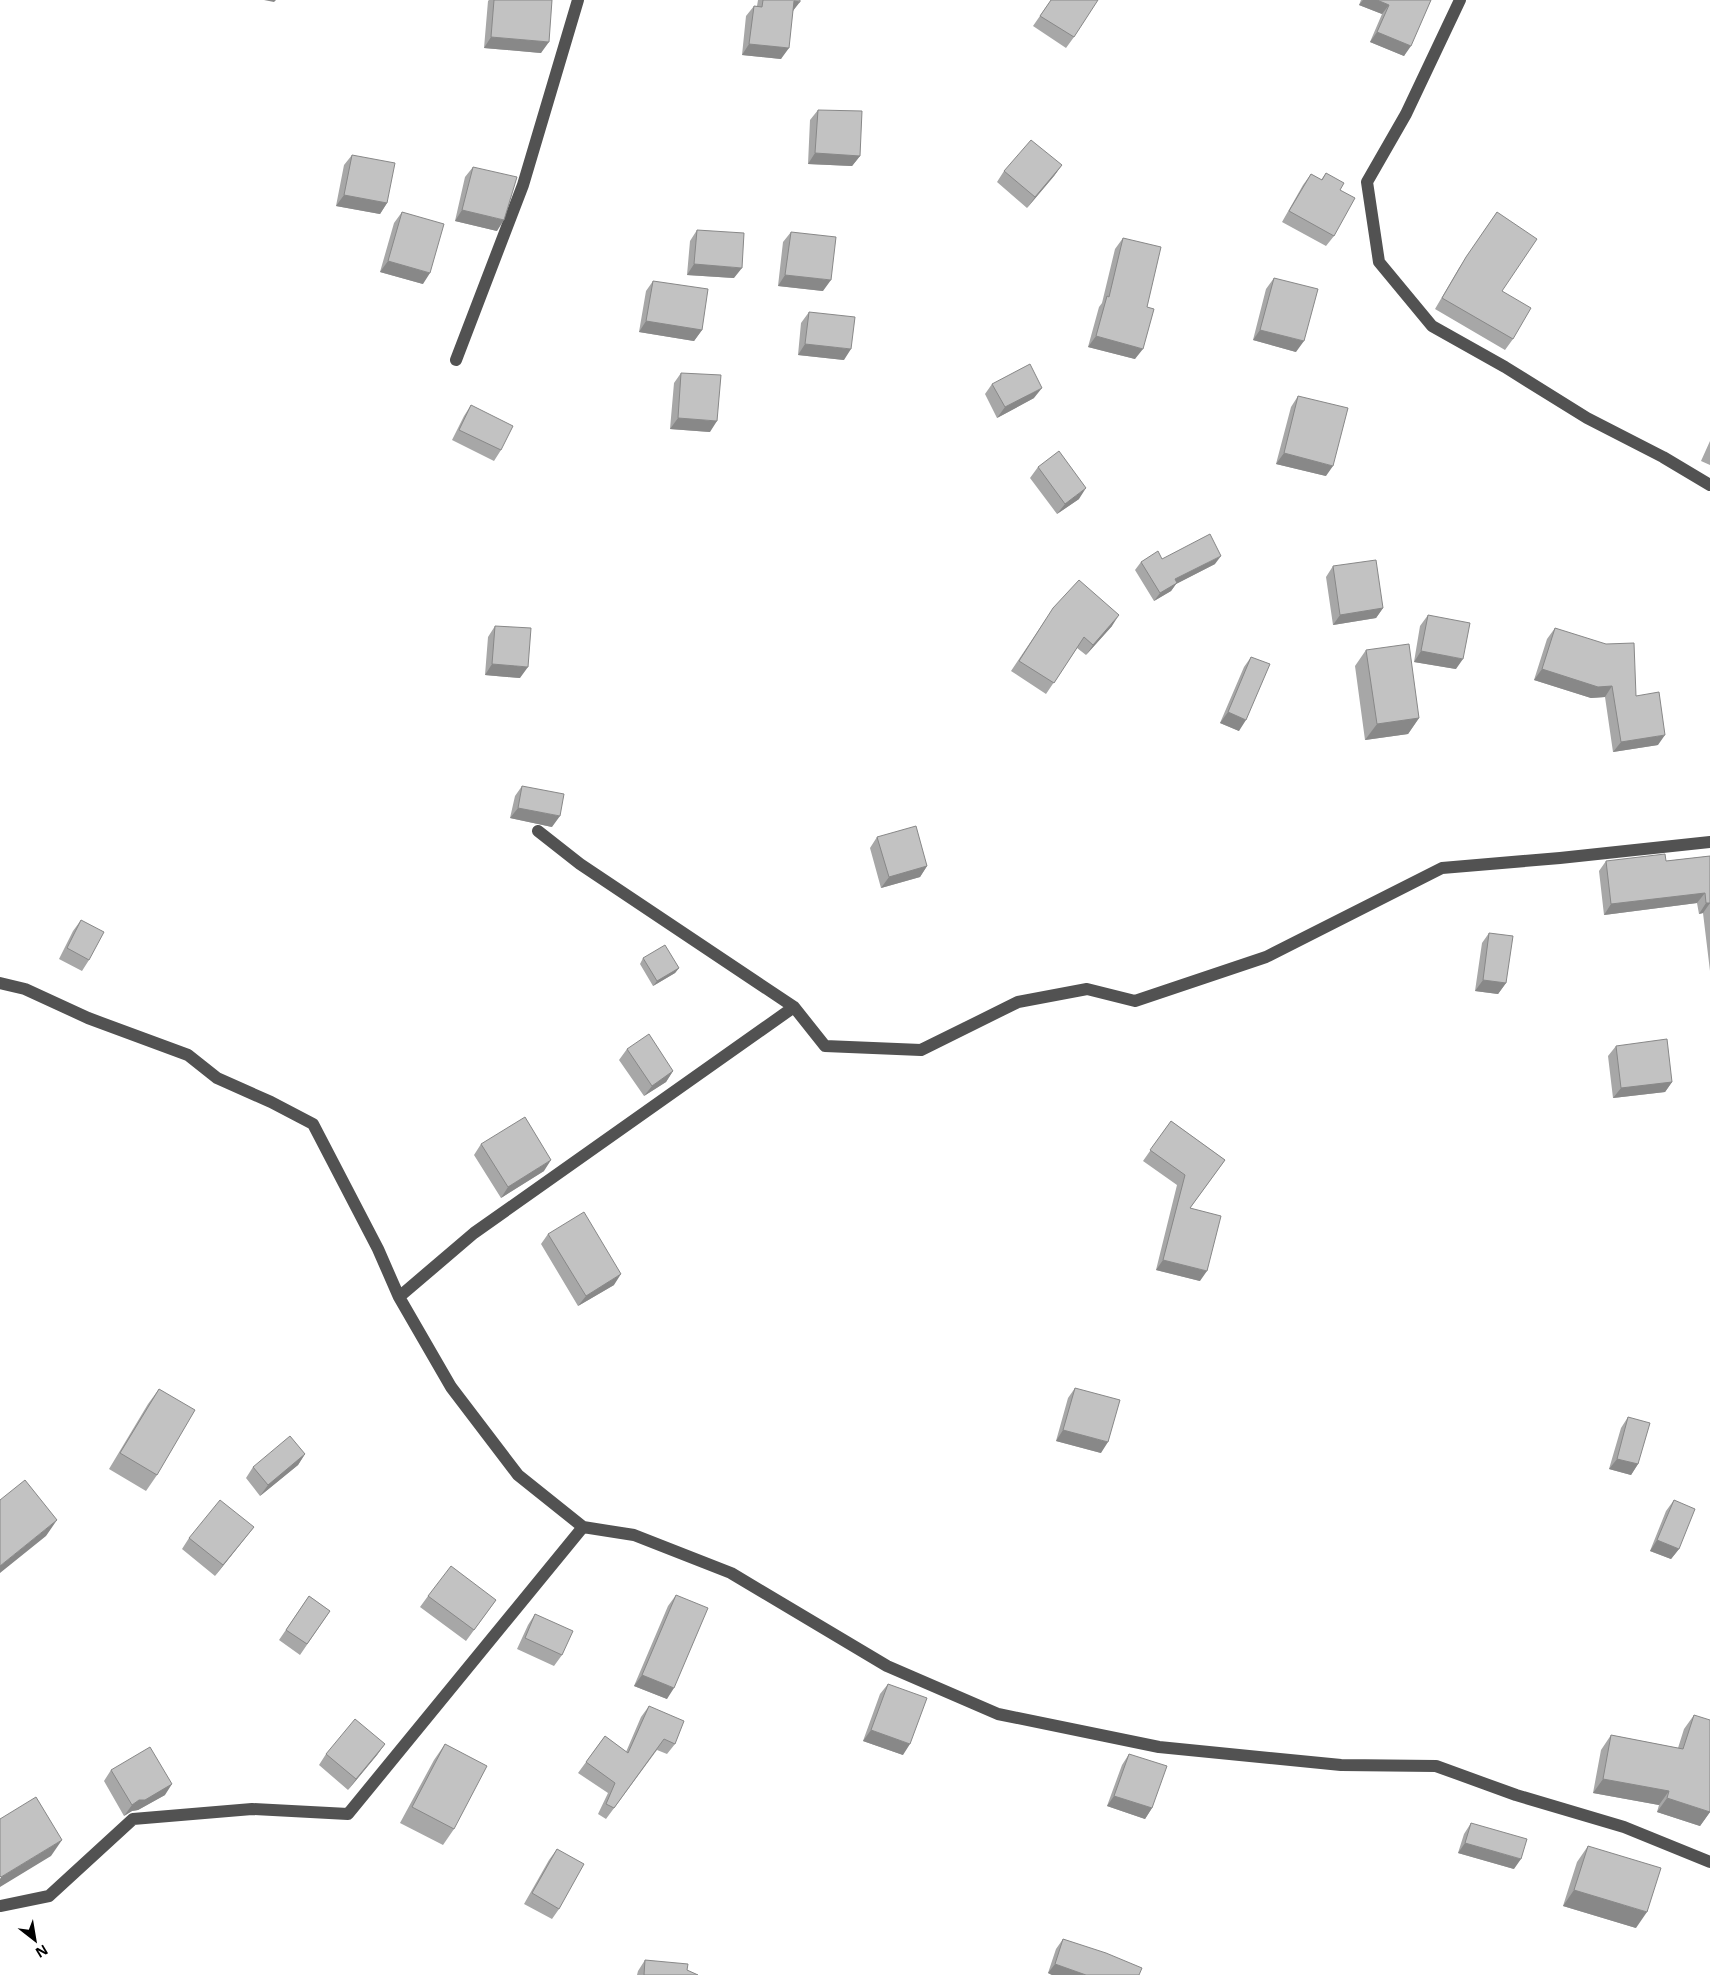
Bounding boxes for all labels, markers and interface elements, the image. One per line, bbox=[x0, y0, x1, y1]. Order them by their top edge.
north arrow bbox=[10, 1915, 60, 1965]
text: N bbox=[32, 1940, 52, 1963]

